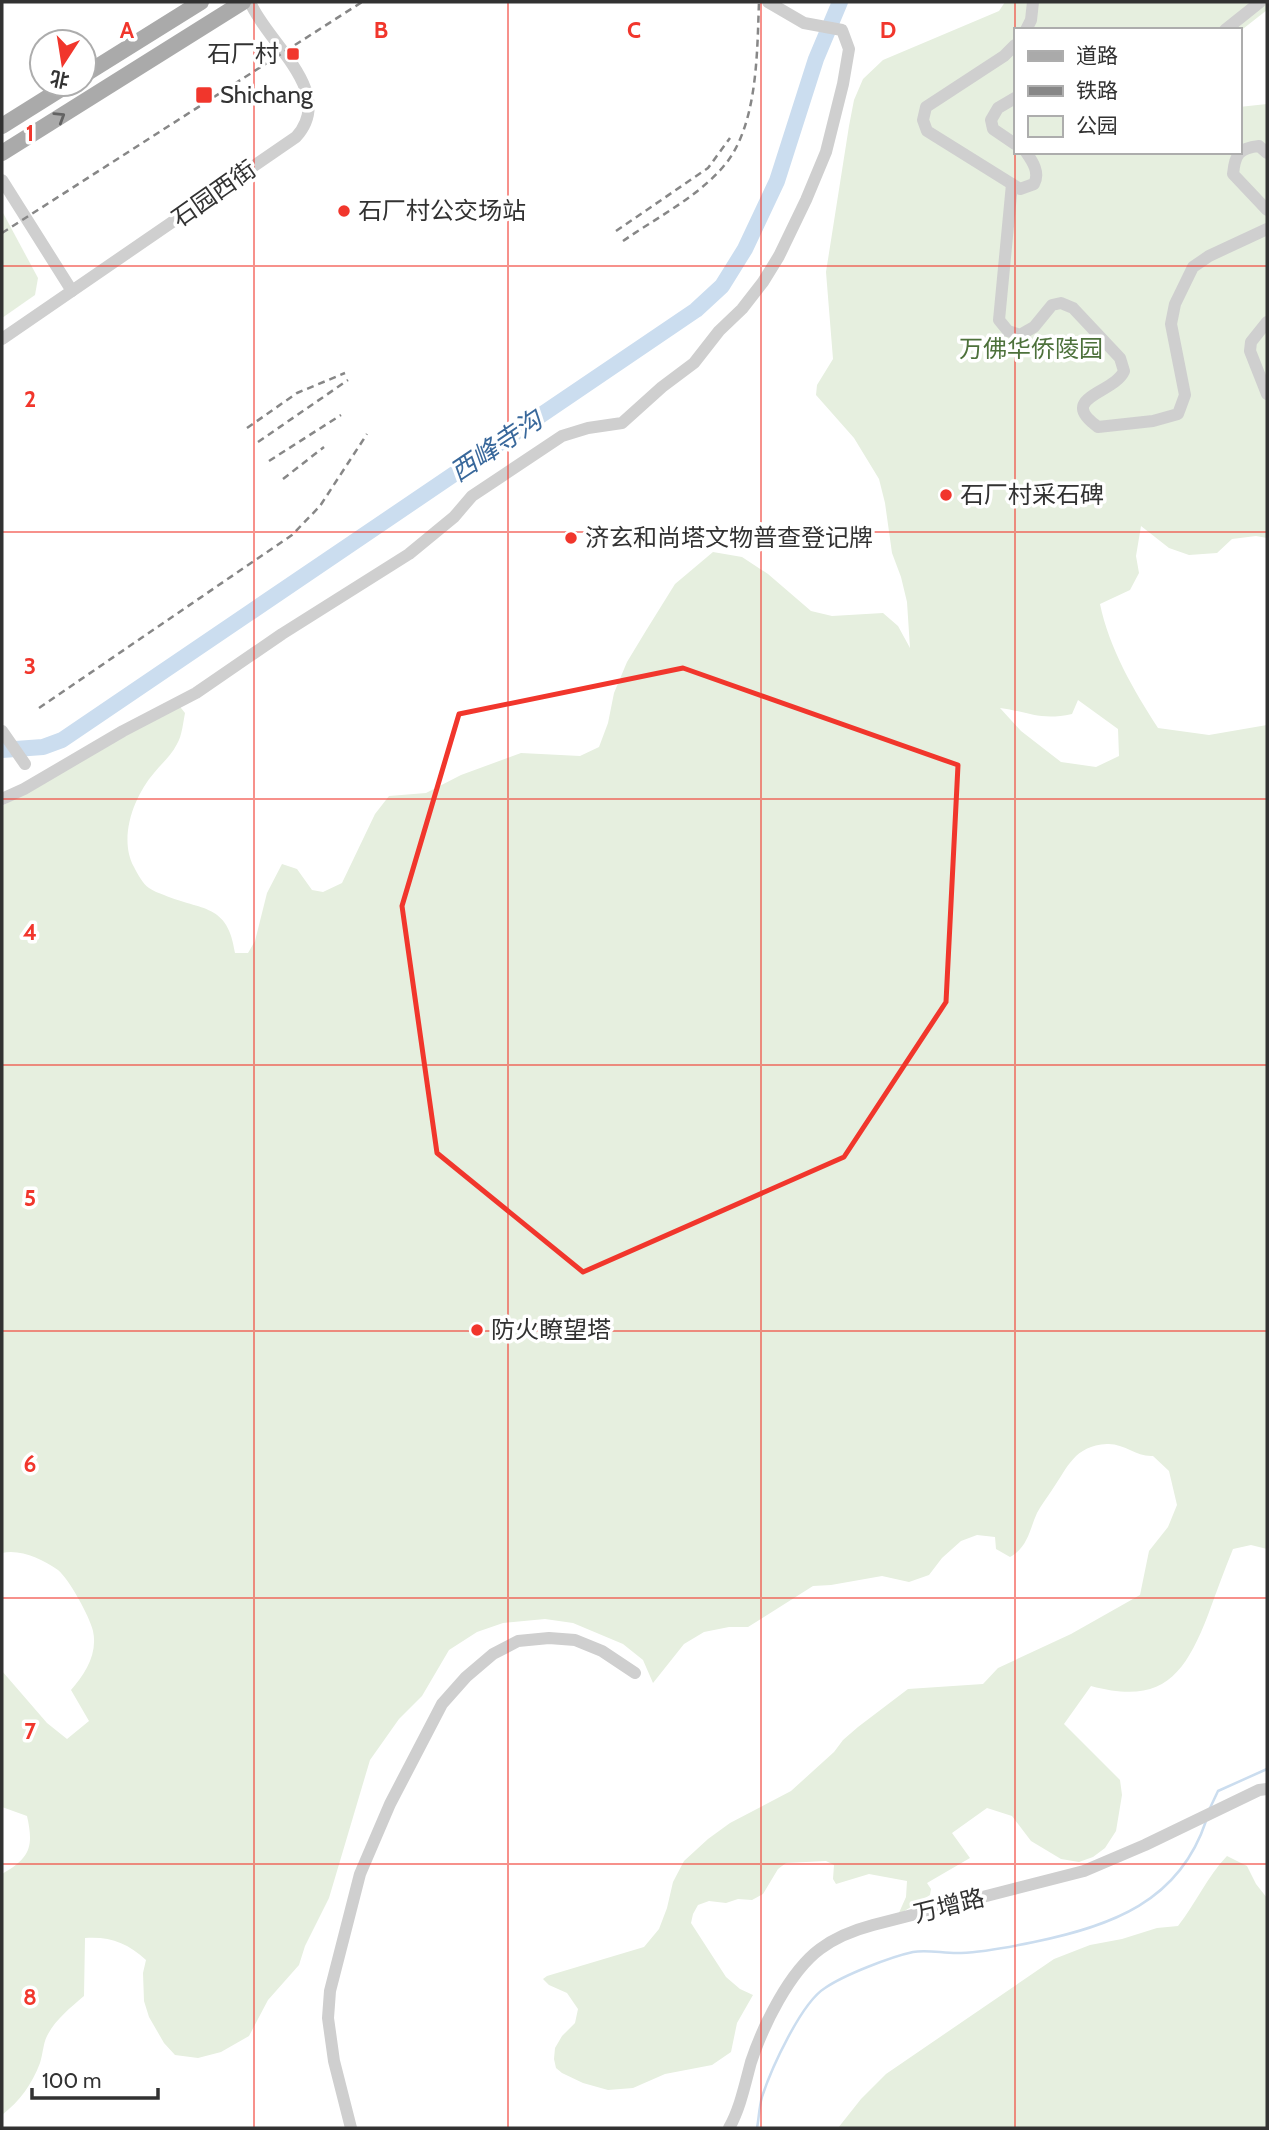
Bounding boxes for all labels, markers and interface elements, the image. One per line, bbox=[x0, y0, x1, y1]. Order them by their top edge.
text: A bbox=[120, 16, 135, 44]
text: B bbox=[374, 16, 388, 44]
text: C bbox=[627, 16, 641, 44]
text: D bbox=[880, 16, 896, 44]
north arrow bbox=[28, 28, 98, 98]
legend bbox=[1014, 28, 1241, 154]
place label: 石厂村 bbox=[207, 39, 279, 68]
text: 道路 bbox=[1076, 43, 1118, 68]
marker: 石厂村 bbox=[285, 46, 301, 62]
text: 北 bbox=[48, 66, 71, 92]
text: 铁路 bbox=[1076, 78, 1118, 103]
place label: Shichang bbox=[220, 80, 314, 109]
marker: Shichang bbox=[194, 85, 214, 105]
one-way arrow bbox=[52, 112, 65, 125]
text: 公园 bbox=[1076, 113, 1118, 138]
text: 1 bbox=[26, 119, 34, 147]
street label: 石园西街 bbox=[166, 154, 261, 233]
place label: 石厂村公交场站 bbox=[358, 196, 526, 225]
marker: 石厂村公交场站 bbox=[336, 203, 352, 219]
park label: 万佛华侨陵园 bbox=[959, 334, 1103, 363]
text: 2 bbox=[24, 385, 36, 413]
water label: 西峰寺沟 bbox=[444, 402, 551, 488]
place label: 石厂村采石碑 bbox=[960, 480, 1104, 509]
marker: 石厂村采石碑 bbox=[938, 487, 954, 503]
place label: 济玄和尚塔文物普查登记牌 bbox=[585, 523, 873, 552]
marker: 济玄和尚塔文物普查登记牌 bbox=[563, 530, 579, 546]
text: 3 bbox=[24, 652, 36, 680]
text: 4 bbox=[23, 918, 37, 946]
text: 5 bbox=[24, 1184, 36, 1212]
place label: 防火瞭望塔 bbox=[491, 1315, 611, 1344]
marker: 防火瞭望塔 bbox=[469, 1322, 485, 1338]
text: 6 bbox=[24, 1450, 36, 1478]
text: 7 bbox=[24, 1717, 36, 1745]
street label: 万增路 bbox=[910, 1883, 987, 1928]
text: 8 bbox=[23, 1983, 37, 2011]
scale bar bbox=[32, 2056, 158, 2100]
text: 100 m bbox=[42, 2068, 101, 2093]

